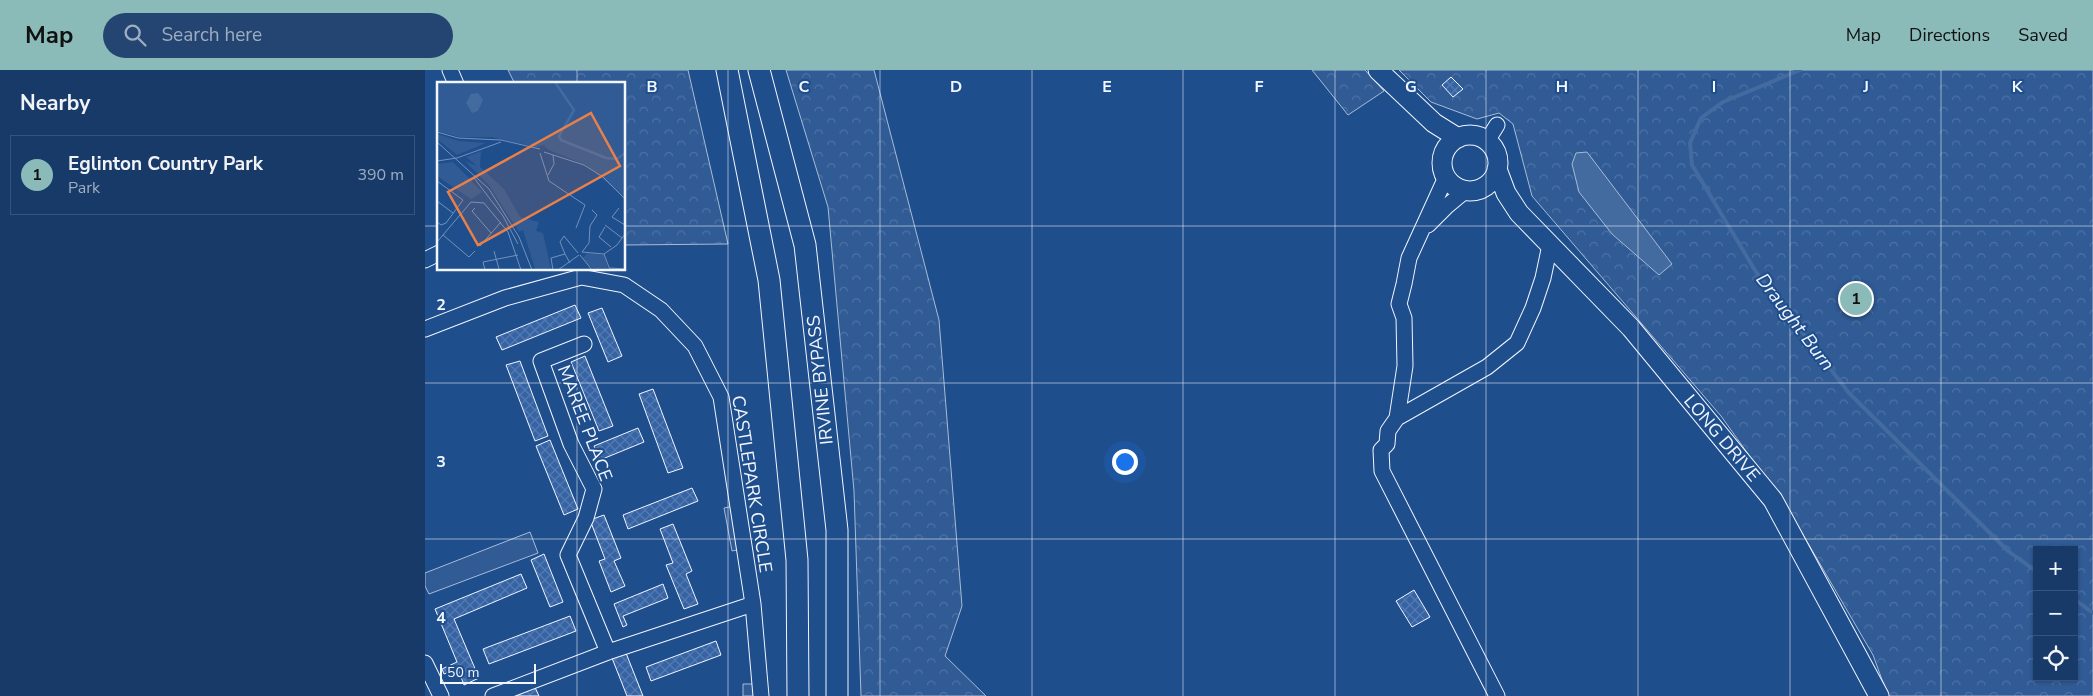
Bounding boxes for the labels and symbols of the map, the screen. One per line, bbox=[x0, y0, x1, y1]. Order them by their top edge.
text: B bbox=[646, 76, 658, 98]
text: C bbox=[799, 76, 810, 98]
text: D bbox=[950, 76, 962, 98]
text: E bbox=[1102, 76, 1112, 98]
text: F bbox=[1255, 76, 1264, 98]
text: G bbox=[1405, 76, 1417, 98]
text: H bbox=[1556, 76, 1568, 98]
text: I bbox=[1712, 76, 1716, 98]
text: J bbox=[1862, 76, 1869, 98]
text: K bbox=[2012, 76, 2024, 98]
inset map bbox=[437, 82, 625, 270]
water label: Draught Burn bbox=[1750, 268, 1840, 376]
pin: 1 bbox=[1840, 280, 1872, 318]
text: 2 bbox=[436, 294, 446, 316]
street label: IRVINE BYPASS bbox=[801, 314, 839, 446]
street label: MAREE PLACE bbox=[552, 362, 618, 484]
street label: LONG DRIVE bbox=[1678, 389, 1766, 487]
street label: CASTLEPARK CIRCLE bbox=[726, 394, 778, 574]
your location bbox=[1112, 449, 1138, 475]
text: 3 bbox=[436, 451, 446, 473]
text: 4 bbox=[436, 607, 446, 629]
scale bar bbox=[440, 661, 536, 684]

